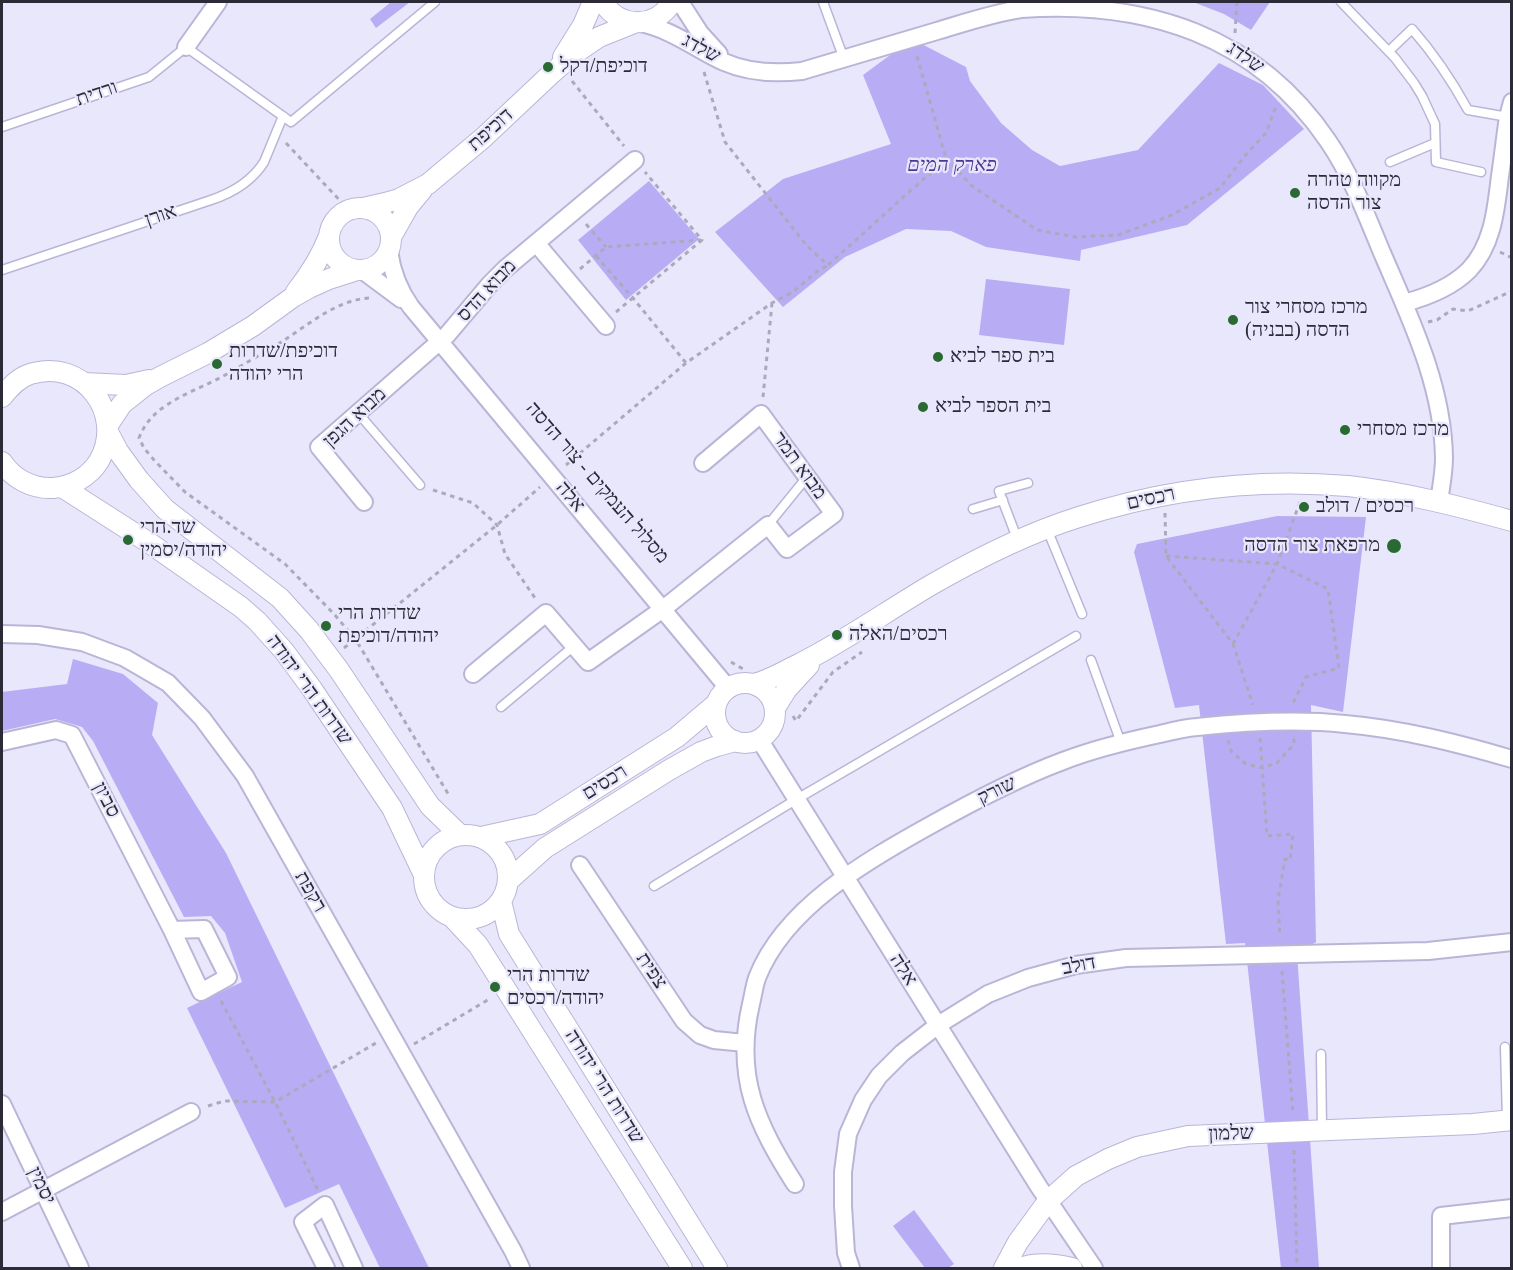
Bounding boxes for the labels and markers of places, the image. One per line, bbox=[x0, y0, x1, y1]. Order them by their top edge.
place label: דוכיפת/דקל bbox=[560, 55, 648, 79]
marker: דוכיפת/דקל bbox=[541, 60, 555, 74]
place label: מקווה טהרה צור הדסה bbox=[1307, 169, 1401, 216]
marker: מקווה טהרה צור הדסה bbox=[1288, 186, 1302, 200]
place label: מרכז מסחרי צור הדסה (בבניה) bbox=[1245, 296, 1368, 343]
marker: מרכז מסחרי צור הדסה (בבניה) bbox=[1226, 313, 1240, 327]
place label: דוכיפת/שדרות הרי יהודה bbox=[229, 340, 338, 387]
place label: בית ספר לביא bbox=[950, 345, 1055, 369]
marker: בית ספר לביא bbox=[931, 350, 945, 364]
marker: דוכיפת/שדרות הרי יהודה bbox=[210, 357, 224, 371]
place label: בית הספר לביא bbox=[935, 395, 1052, 419]
marker: בית הספר לביא bbox=[916, 400, 930, 414]
place label: מרכז מסחרי bbox=[1357, 418, 1449, 442]
marker: מרכז מסחרי bbox=[1338, 423, 1352, 437]
place label: רכסים / דולב bbox=[1316, 495, 1414, 519]
marker: רכסים / דולב bbox=[1297, 500, 1311, 514]
place label: שד.הרי יהודה/יסמין bbox=[140, 516, 227, 563]
marker: שד.הרי יהודה/יסמין bbox=[121, 533, 135, 547]
place label: מרפאת צור הדסה bbox=[1244, 534, 1380, 558]
marker: מרפאת צור הדסה bbox=[1385, 537, 1403, 555]
place label: שדרות הרי יהודה/דוכיפת bbox=[338, 602, 439, 649]
marker: שדרות הרי יהודה/דוכיפת bbox=[319, 619, 333, 633]
place label: רכסים/האלה bbox=[849, 623, 948, 647]
marker: רכסים/האלה bbox=[830, 628, 844, 642]
place label: שדרות הרי יהודה/רכסים bbox=[507, 964, 604, 1011]
marker: שדרות הרי יהודה/רכסים bbox=[488, 980, 502, 994]

